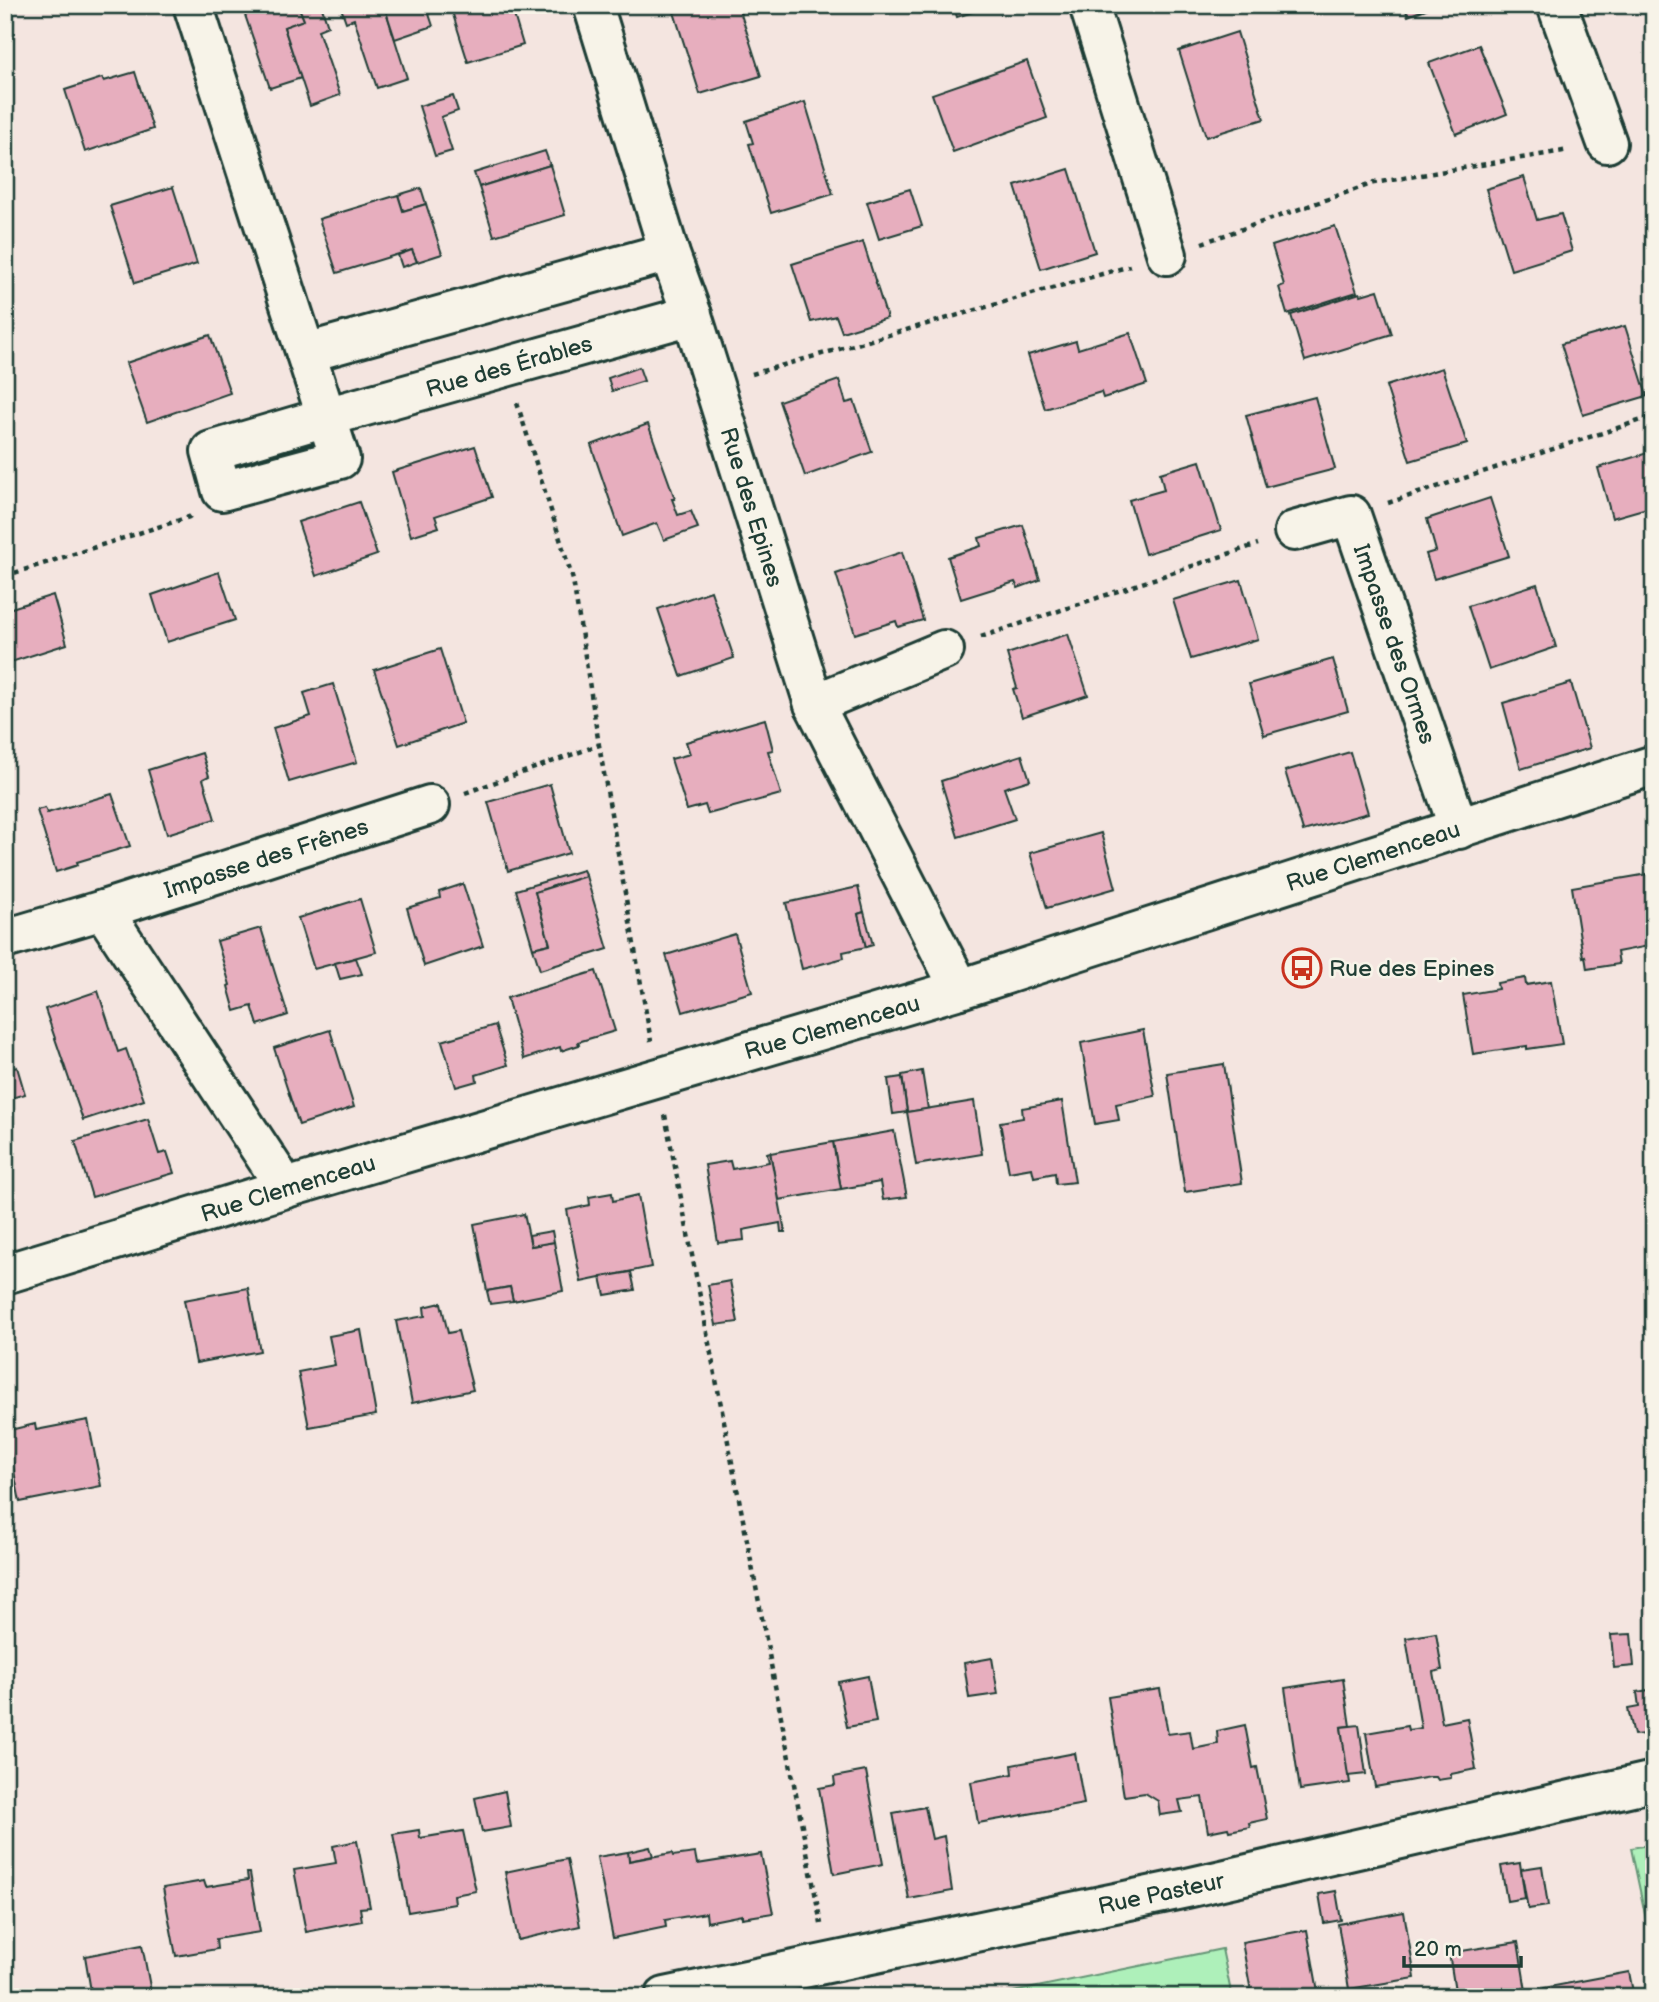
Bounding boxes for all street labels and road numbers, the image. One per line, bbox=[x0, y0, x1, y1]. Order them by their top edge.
street label: Rue des Érables bbox=[423, 330, 596, 404]
street label: Rue des Epines bbox=[713, 424, 789, 590]
street label: Impasse des Ormes bbox=[1347, 541, 1441, 748]
street label: Impasse des Frênes bbox=[161, 813, 372, 905]
street label: Rue Clemenceau bbox=[1283, 816, 1464, 898]
street label: Rue Clemenceau bbox=[741, 990, 923, 1066]
street label: Rue Clemenceau bbox=[198, 1149, 379, 1229]
street label: Rue Pasteur bbox=[1096, 1867, 1227, 1921]

